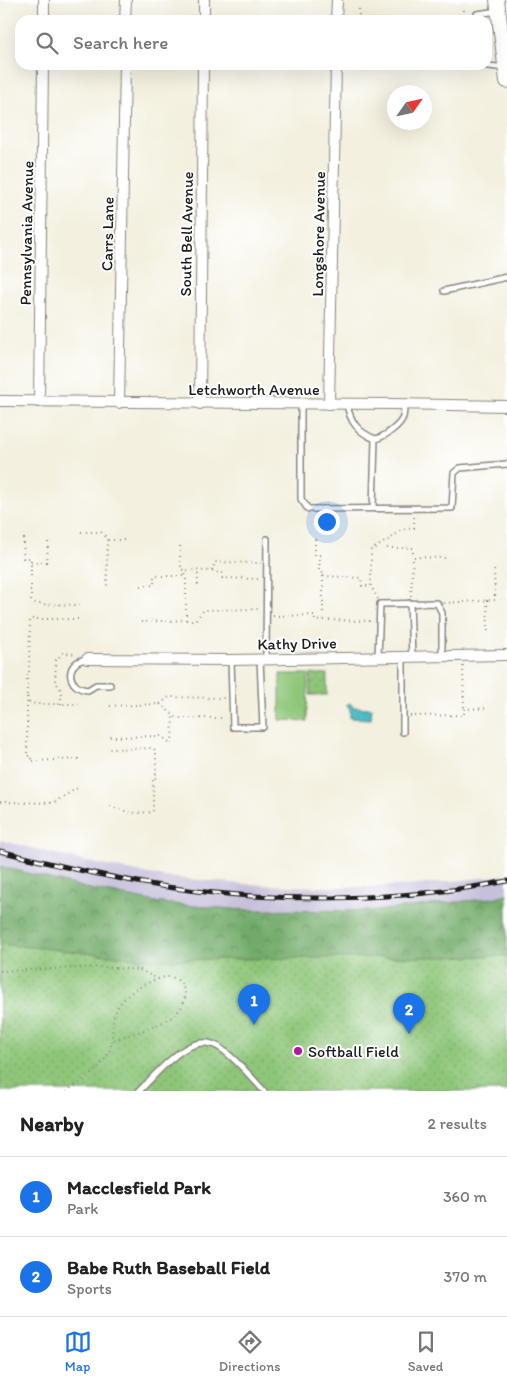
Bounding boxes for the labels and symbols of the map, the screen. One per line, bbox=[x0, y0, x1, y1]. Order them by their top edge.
north arrow bbox=[387, 85, 432, 130]
street label: Pennsylvania Avenue bbox=[16, 160, 37, 306]
street label: South Bell Avenue bbox=[176, 171, 197, 297]
street label: Longshore Avenue bbox=[308, 171, 329, 297]
street label: Carrs Lane bbox=[97, 196, 118, 271]
street label: Letchworth Avenue bbox=[188, 380, 320, 399]
your location bbox=[314, 509, 340, 535]
street label: Kathy Drive bbox=[257, 633, 337, 654]
pin: 1 bbox=[238, 984, 270, 1025]
pin: 2 bbox=[393, 993, 425, 1034]
place label: Softball Field bbox=[308, 1042, 399, 1061]
marker: Softball Field bbox=[292, 1045, 304, 1057]

